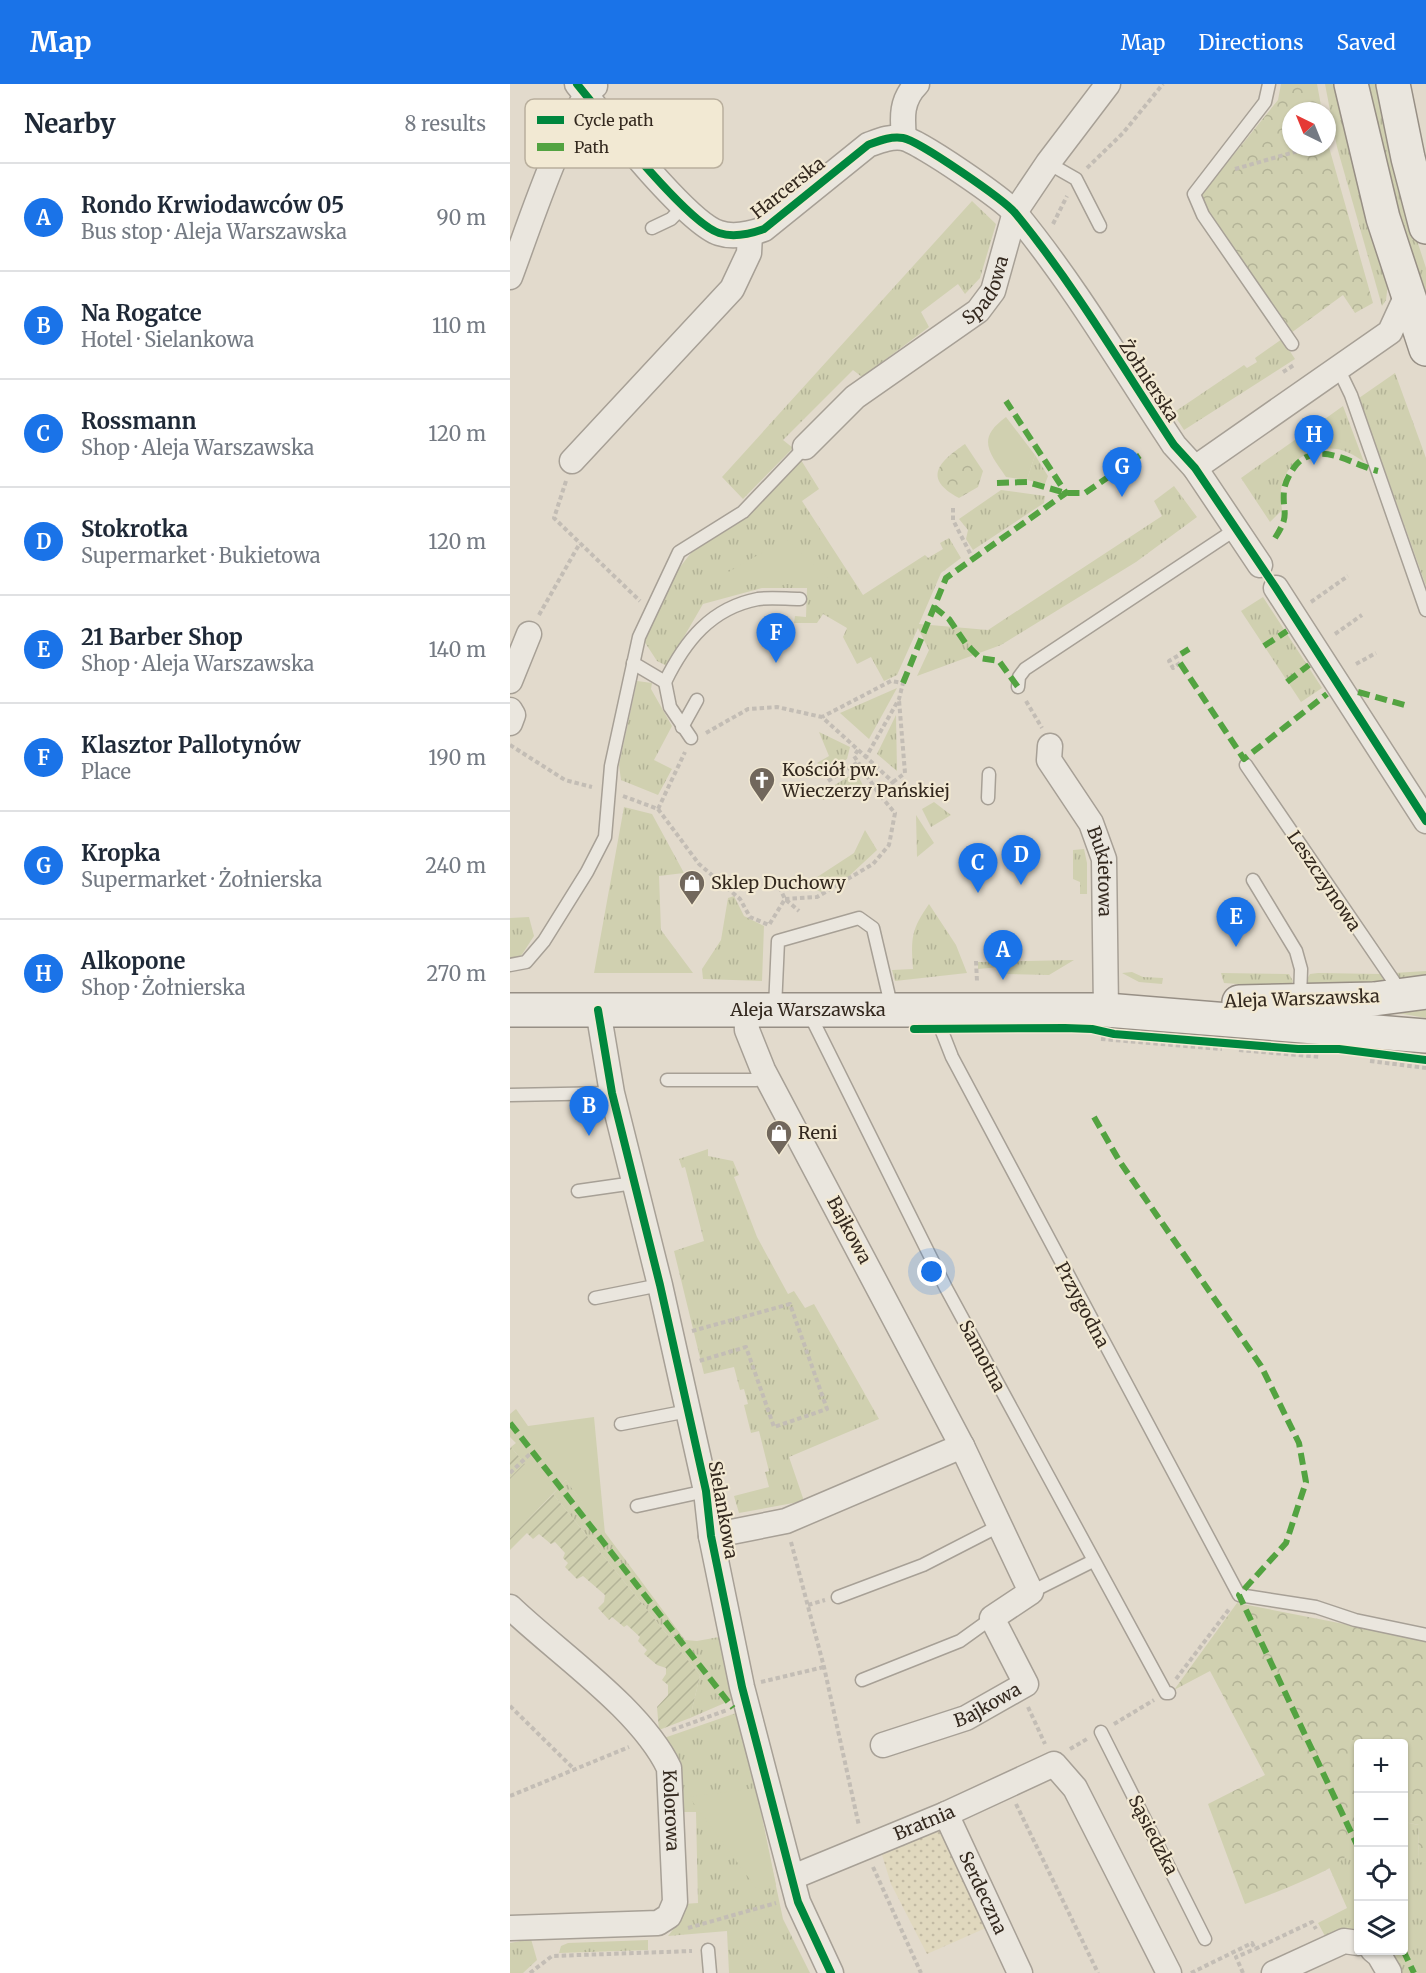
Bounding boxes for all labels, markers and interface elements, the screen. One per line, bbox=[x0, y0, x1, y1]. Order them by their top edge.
text: Map bbox=[30, 24, 92, 60]
text: Map bbox=[1121, 29, 1165, 56]
text: Directions bbox=[1198, 29, 1303, 56]
text: Saved bbox=[1336, 29, 1396, 56]
legend bbox=[525, 99, 723, 168]
north arrow bbox=[1282, 102, 1336, 156]
text: Nearby bbox=[24, 107, 116, 140]
text: Cycle path bbox=[574, 110, 654, 130]
text: 8 results bbox=[404, 111, 486, 136]
text: Path bbox=[574, 137, 610, 157]
street label: Harcerska bbox=[746, 151, 829, 224]
text: Rondo Krwiodawców 05 bbox=[81, 191, 344, 219]
text: A bbox=[36, 205, 51, 230]
text: 90 m bbox=[436, 205, 486, 230]
text: Bus stop · Aleja Warszawska bbox=[81, 219, 347, 244]
street label: Spadowa bbox=[957, 253, 1013, 330]
text: Na Rogatce bbox=[81, 299, 202, 327]
text: B bbox=[37, 313, 50, 338]
text: 110 m bbox=[432, 313, 486, 338]
text: Hotel · Sielankowa bbox=[81, 327, 254, 352]
street label: Żołnierska bbox=[1114, 335, 1185, 426]
text: Rossmann bbox=[81, 407, 196, 435]
pin: H bbox=[1294, 416, 1334, 465]
text: C bbox=[37, 421, 50, 446]
text: 120 m bbox=[428, 421, 486, 446]
text: Shop · Aleja Warszawska bbox=[81, 435, 314, 460]
pin: G bbox=[1102, 448, 1142, 497]
text: Stokrotka bbox=[81, 515, 188, 543]
text: D bbox=[36, 529, 51, 554]
text: 120 m bbox=[428, 529, 486, 554]
text: Supermarket · Bukietowa bbox=[81, 543, 321, 568]
pin: F bbox=[756, 614, 796, 663]
text: 21 Barber Shop bbox=[81, 623, 243, 651]
text: E bbox=[37, 637, 50, 662]
text: 140 m bbox=[429, 637, 486, 662]
text: Shop · Aleja Warszawska bbox=[81, 651, 314, 676]
text: Klasztor Pallotynów bbox=[81, 731, 301, 759]
text: F bbox=[37, 745, 50, 770]
text: 190 m bbox=[428, 745, 486, 770]
place label: Kościół pw. Wieczerzy Pańskiej bbox=[781, 758, 950, 802]
text: Place bbox=[81, 759, 131, 784]
church icon: Kościół pw. Wieczerzy Pańskiej bbox=[747, 765, 777, 803]
street label: Bukietowa bbox=[1082, 823, 1117, 917]
street label: Leszczynowa bbox=[1282, 826, 1367, 936]
pin: D bbox=[1002, 836, 1040, 885]
text: Kropka bbox=[81, 839, 161, 867]
pin: C bbox=[958, 844, 998, 893]
text: G bbox=[36, 853, 51, 878]
text: 240 m bbox=[425, 853, 486, 878]
text: Supermarket · Żołnierska bbox=[81, 867, 322, 892]
shop icon: Sklep Duchowy bbox=[677, 868, 707, 906]
place label: Sklep Duchowy bbox=[711, 871, 846, 894]
pin: E bbox=[1216, 898, 1256, 947]
pin: A bbox=[984, 930, 1022, 980]
text: Alkopone bbox=[81, 947, 185, 975]
text: H bbox=[35, 961, 52, 986]
text: 270 m bbox=[426, 961, 486, 986]
text: Shop · Żołnierska bbox=[81, 975, 246, 1000]
street label: Aleja Warszawska bbox=[1223, 984, 1380, 1013]
street label: Aleja Warszawska bbox=[729, 998, 886, 1021]
pin: B bbox=[570, 1086, 608, 1136]
shop icon: Reni bbox=[764, 1118, 794, 1156]
place label: Reni bbox=[798, 1121, 838, 1144]
street label: Bajkowa bbox=[822, 1192, 877, 1268]
your location bbox=[917, 1257, 946, 1286]
street label: Przygodna bbox=[1050, 1258, 1115, 1352]
street label: Samotna bbox=[954, 1316, 1011, 1396]
street label: Sielankowa bbox=[704, 1459, 743, 1561]
street label: Bajkowa bbox=[951, 1677, 1025, 1732]
map controls bbox=[1354, 1739, 1408, 1955]
button: + bbox=[1354, 1739, 1408, 1793]
street label: Kolorowa bbox=[658, 1769, 685, 1852]
street label: Sąsiedzka bbox=[1124, 1791, 1183, 1879]
button: − bbox=[1354, 1793, 1408, 1847]
street label: Bratnia bbox=[890, 1799, 959, 1845]
street label: Serdeczna bbox=[954, 1847, 1013, 1938]
button: locate bbox=[1354, 1847, 1408, 1901]
button: layers bbox=[1354, 1901, 1408, 1955]

